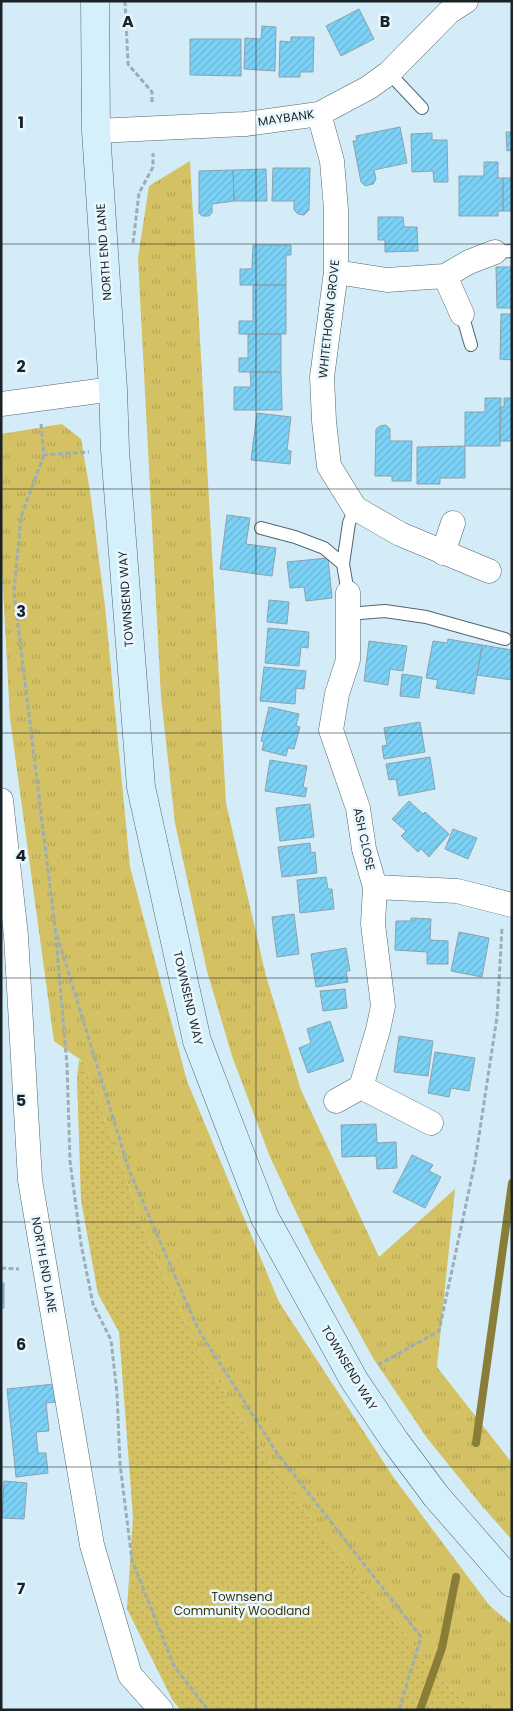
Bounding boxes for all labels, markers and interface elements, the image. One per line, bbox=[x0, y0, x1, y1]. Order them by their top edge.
text: A bbox=[122, 10, 134, 33]
text: B bbox=[380, 10, 390, 33]
street label: MAYBANK bbox=[257, 105, 315, 130]
text: 1 bbox=[18, 111, 24, 134]
street label: NORTH END LANE bbox=[92, 203, 115, 301]
street label: WHITETHORN GROVE bbox=[314, 259, 343, 379]
text: 2 bbox=[16, 355, 26, 378]
street label: TOWNSEND WAY bbox=[114, 550, 137, 648]
text: 3 bbox=[16, 600, 26, 623]
street label: ASH CLOSE bbox=[350, 806, 379, 872]
text: 4 bbox=[16, 844, 27, 867]
street label: TOWNSEND WAY bbox=[169, 949, 208, 1047]
text: 5 bbox=[16, 1089, 26, 1112]
street label: NORTH END LANE bbox=[28, 1216, 61, 1314]
street label: TOWNSEND WAY bbox=[317, 1322, 381, 1413]
text: 6 bbox=[16, 1333, 26, 1356]
text: 7 bbox=[17, 1577, 26, 1600]
park label: Townsend Community Woodland bbox=[174, 1588, 310, 1619]

